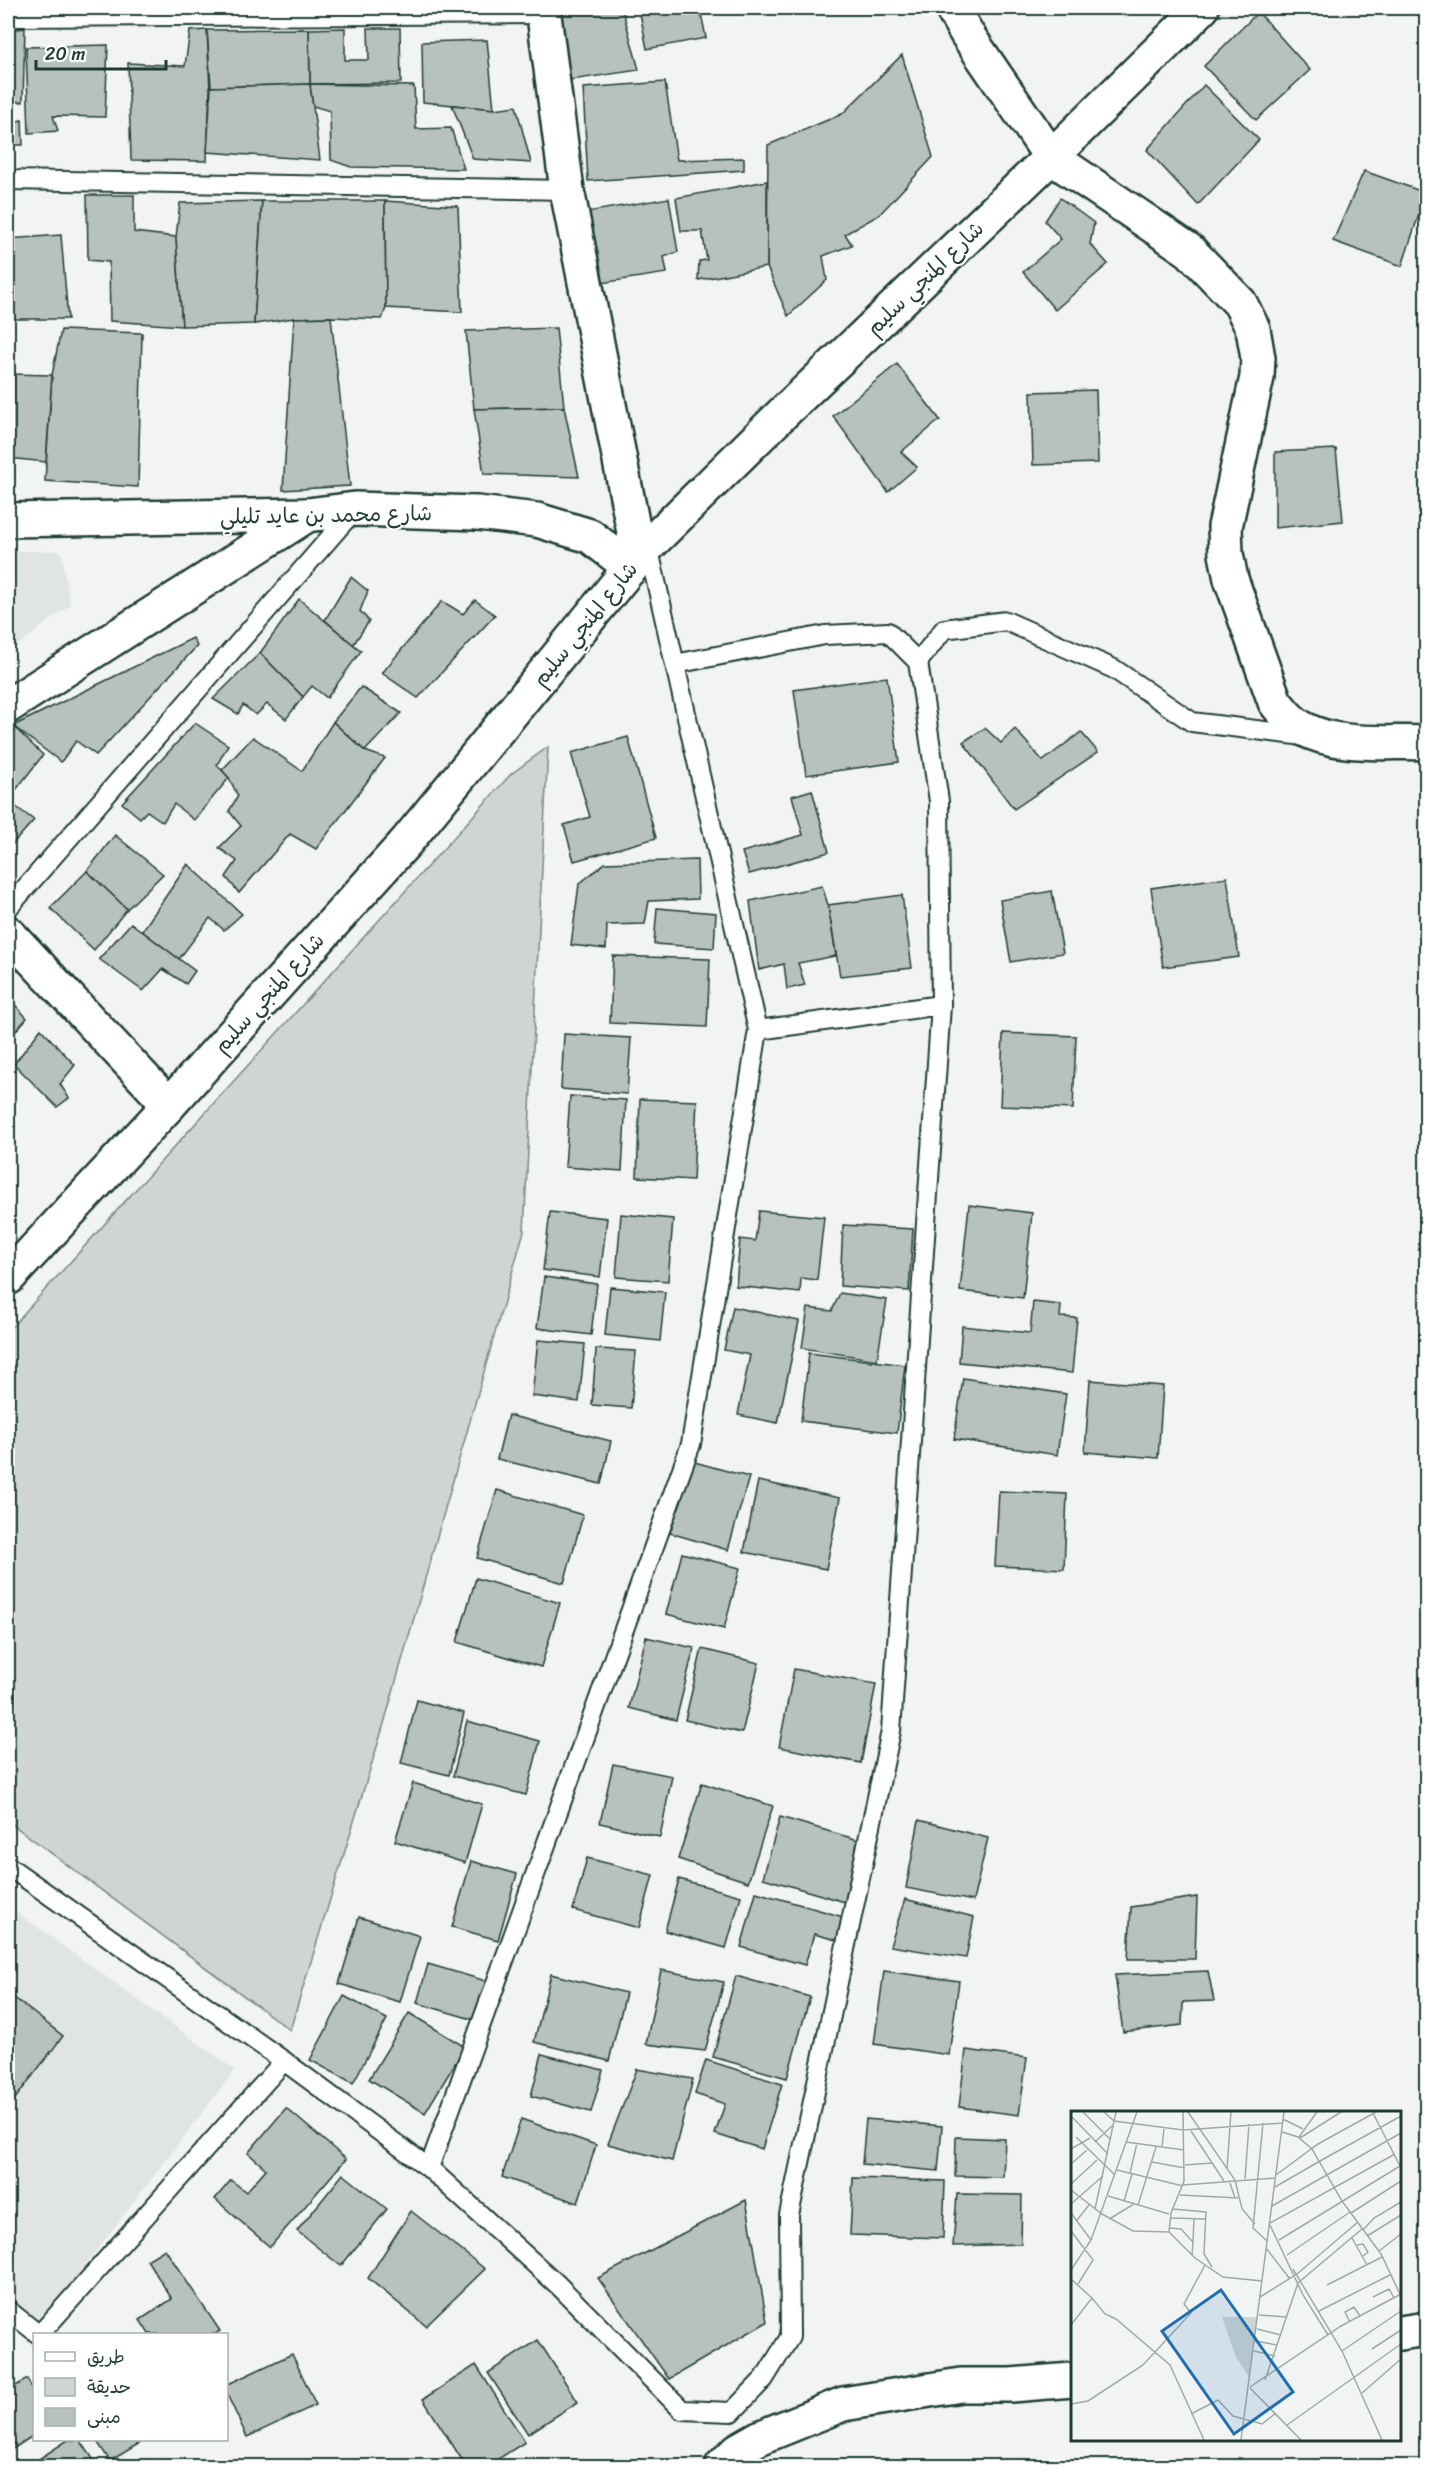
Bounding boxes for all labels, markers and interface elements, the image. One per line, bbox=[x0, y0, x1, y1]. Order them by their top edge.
scale bar bbox=[36, 33, 166, 71]
text: 20 m bbox=[45, 38, 85, 70]
street label: شارع المنجي سليم bbox=[857, 211, 993, 345]
street label: شارع محمد بن عايد تليلي bbox=[220, 494, 432, 536]
street label: شارع المنجي سليم bbox=[522, 553, 648, 695]
street label: شارع المنجي سليم bbox=[204, 923, 334, 1063]
inset map bbox=[1071, 2111, 1401, 2441]
legend bbox=[33, 2333, 228, 2441]
text: طريق bbox=[87, 2341, 125, 2373]
text: حديقة bbox=[87, 2371, 131, 2403]
text: مبنى bbox=[87, 2401, 121, 2433]

